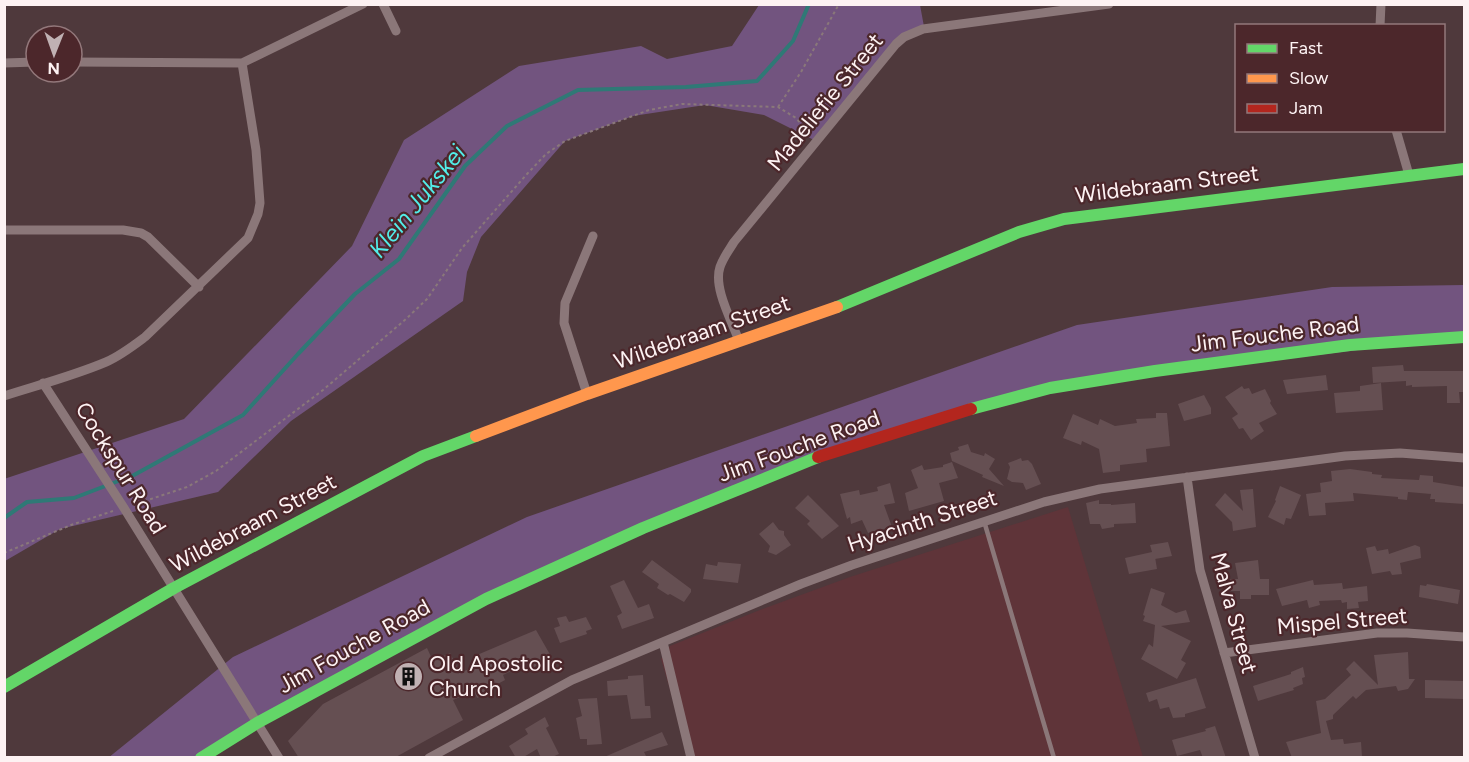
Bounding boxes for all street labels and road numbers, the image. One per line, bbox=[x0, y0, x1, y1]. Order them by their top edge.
street label: Madeliefie Street bbox=[761, 28, 889, 176]
street label: Wildebraam Street bbox=[1074, 159, 1260, 209]
street label: Wildebraam Street bbox=[610, 289, 794, 375]
street label: Jim Fouche Road bbox=[1189, 310, 1361, 358]
street label: Cockspur Road bbox=[70, 397, 172, 539]
street label: Jim Fouche Road bbox=[715, 404, 883, 488]
street label: Wildebraam Street bbox=[165, 468, 341, 578]
street label: Hyacinth Street bbox=[844, 484, 1000, 558]
street label: Malva Street bbox=[1205, 550, 1263, 676]
street label: Jim Fouche Road bbox=[273, 593, 435, 699]
street label: Mispel Street bbox=[1276, 602, 1408, 640]

